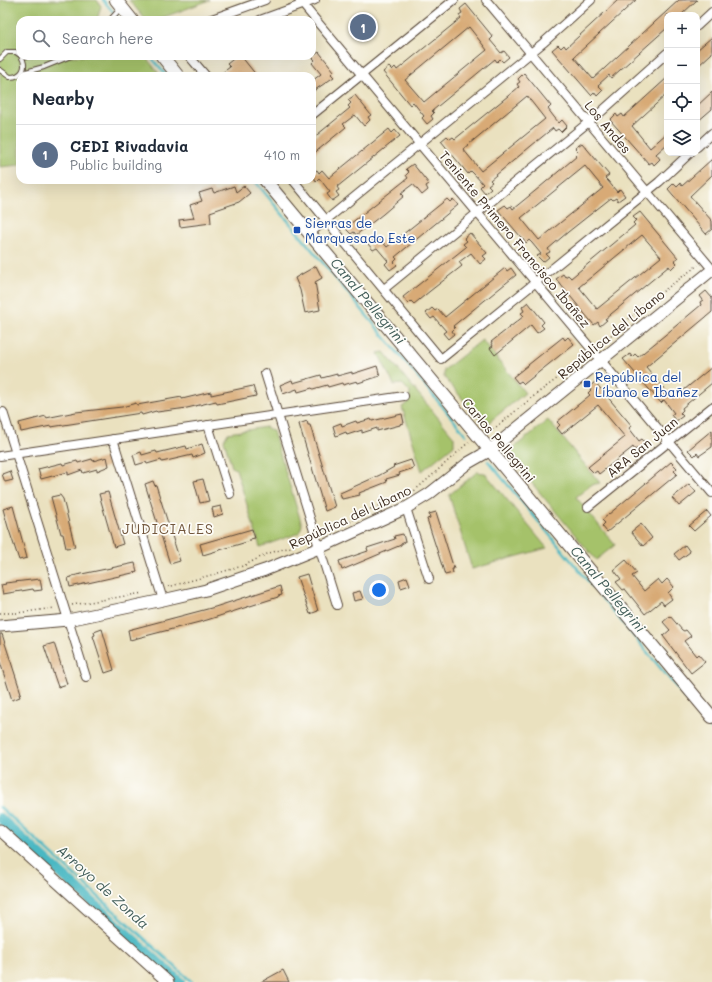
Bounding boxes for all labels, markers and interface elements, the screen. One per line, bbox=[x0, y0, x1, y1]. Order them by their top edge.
pin: 1 bbox=[350, 12, 376, 42]
map controls bbox=[664, 12, 700, 156]
button: + bbox=[664, 12, 700, 48]
search box bbox=[16, 16, 316, 60]
icon: search bbox=[30, 27, 52, 49]
text: Search here bbox=[62, 28, 153, 48]
button: − bbox=[664, 48, 700, 84]
button: locate bbox=[664, 84, 700, 120]
text: Nearby bbox=[32, 87, 94, 109]
street label: Los Andes bbox=[581, 97, 635, 157]
button: layers bbox=[664, 120, 700, 156]
text: CEDI Rivadavia bbox=[70, 136, 188, 156]
text: 1 bbox=[42, 146, 48, 163]
text: 410 m bbox=[264, 146, 300, 163]
street label: Teniente Primero Francisco Ibañez bbox=[436, 147, 595, 331]
text: Public building bbox=[70, 156, 162, 173]
place label: Sierras de Marquesado Este bbox=[305, 214, 416, 246]
marker: Sierras de Marquesado Este bbox=[292, 225, 302, 235]
water label: Canal Pellegrini bbox=[327, 253, 411, 349]
street label: República del Líbano bbox=[554, 285, 668, 382]
place label: República del Líbano e Ibañez bbox=[595, 368, 698, 400]
marker: República del Líbano e Ibañez bbox=[582, 379, 592, 389]
street label: Carlos Pellegrini bbox=[459, 394, 540, 485]
street label: ARA San Juan bbox=[603, 413, 681, 481]
street label: República del Líbano bbox=[286, 481, 414, 552]
district label: JUDICIALES bbox=[122, 519, 214, 538]
water label: Canal Pellegrini bbox=[567, 541, 651, 637]
your location bbox=[369, 580, 389, 600]
water label: Arroyo de Zonda bbox=[53, 840, 153, 933]

